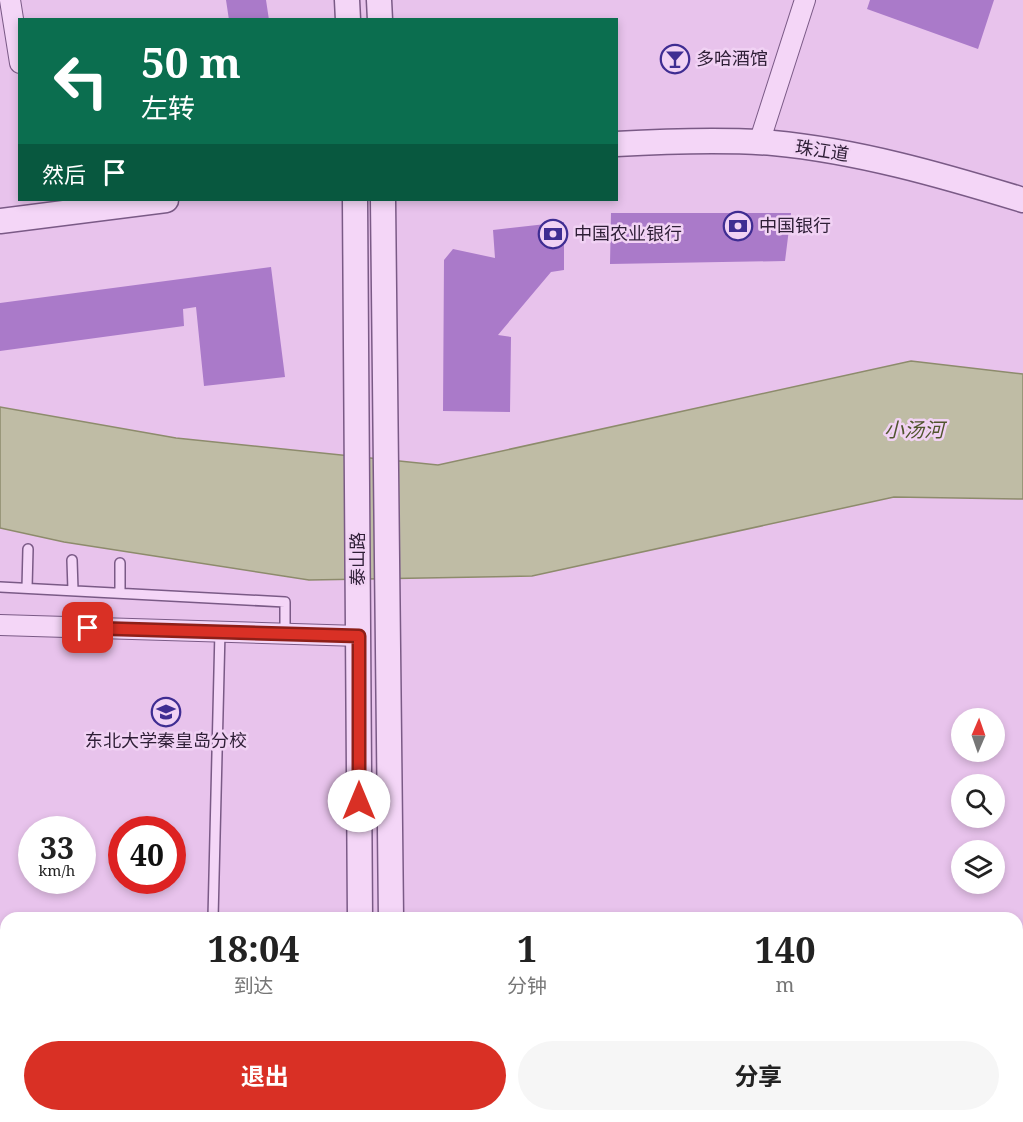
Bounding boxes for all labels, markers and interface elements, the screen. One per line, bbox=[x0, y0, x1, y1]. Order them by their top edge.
text: 50 m bbox=[141, 33, 241, 90]
icon: left bbox=[42, 42, 120, 120]
bar icon: 多哈酒馆 bbox=[659, 43, 691, 75]
place label: 多哈酒馆 bbox=[696, 46, 768, 70]
text: 左转 bbox=[141, 89, 195, 126]
street label: 珠江道 bbox=[794, 134, 851, 166]
icon: arrive bbox=[98, 156, 131, 189]
text: 然后 bbox=[42, 159, 86, 189]
bank icon: 中国银行 bbox=[722, 210, 754, 242]
place label: 中国银行 bbox=[759, 213, 831, 237]
bank icon: 中国农业银行 bbox=[537, 218, 569, 250]
place label: 中国农业银行 bbox=[574, 221, 682, 245]
water label: 小汤河 bbox=[884, 416, 948, 443]
street label: 泰山路 bbox=[345, 532, 369, 586]
pin bbox=[62, 602, 113, 653]
icon: arrive bbox=[71, 611, 104, 644]
school or university icon: 东北大学秦皇岛分校 bbox=[150, 696, 182, 728]
north arrow bbox=[951, 708, 1005, 762]
map controls bbox=[951, 708, 1005, 894]
place label: 东北大学秦皇岛分校 bbox=[85, 728, 247, 752]
position arrow bbox=[327, 769, 391, 833]
button: search bbox=[951, 774, 1005, 828]
speed limit sign: 40 bbox=[108, 816, 186, 894]
text: 33 bbox=[40, 827, 74, 868]
button: layers bbox=[951, 840, 1005, 894]
text: km/h bbox=[39, 860, 75, 880]
text: 18:04 bbox=[207, 924, 300, 973]
text: 1 bbox=[517, 924, 537, 973]
text: 140 bbox=[755, 925, 816, 974]
text: m bbox=[776, 971, 795, 998]
text: 到达 bbox=[234, 972, 274, 999]
text: 分钟 bbox=[507, 972, 547, 999]
button: 退出 bbox=[24, 1041, 506, 1110]
button: 分享 bbox=[518, 1041, 999, 1110]

